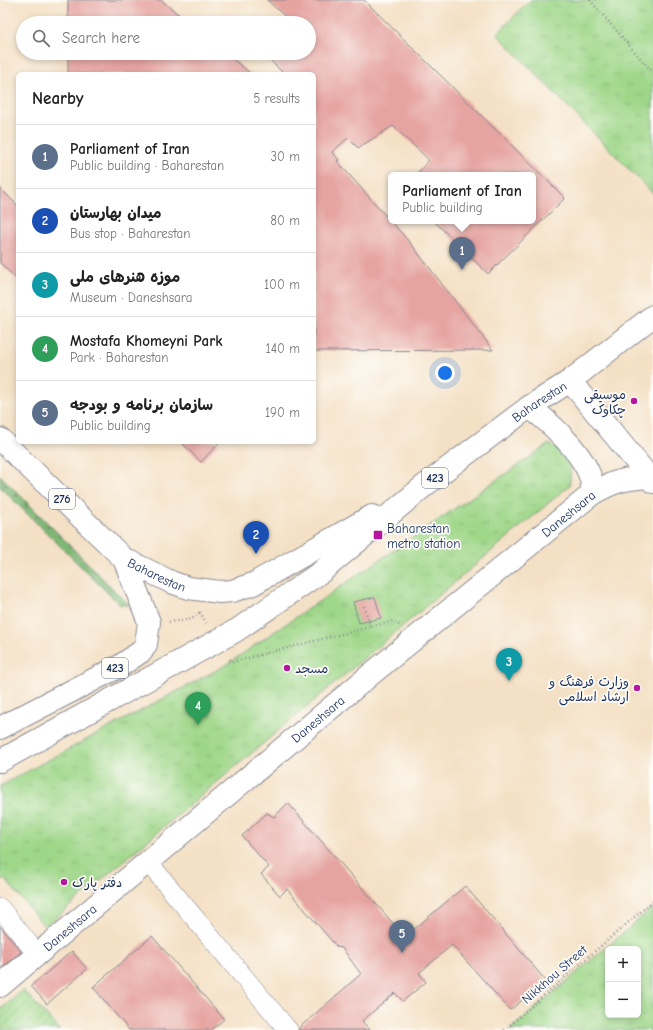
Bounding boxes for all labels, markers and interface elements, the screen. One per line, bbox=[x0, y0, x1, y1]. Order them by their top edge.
search box bbox=[16, 16, 316, 60]
icon: search bbox=[30, 27, 52, 49]
text: Search here bbox=[62, 29, 140, 47]
text: Nearby bbox=[32, 89, 83, 108]
text: 5 results bbox=[253, 91, 300, 106]
text: Parliament of Iran bbox=[70, 140, 190, 158]
text: 1 bbox=[42, 149, 48, 164]
text: 30 m bbox=[270, 149, 300, 164]
text: Public building · Baharestan bbox=[70, 158, 224, 173]
popup bbox=[388, 172, 536, 224]
text: Parliament of Iran bbox=[402, 182, 522, 200]
text: Public building bbox=[402, 200, 483, 215]
text: میدان بهارستان bbox=[70, 204, 162, 222]
text: 2 bbox=[42, 213, 48, 228]
text: 80 m bbox=[270, 213, 300, 228]
text: Bus stop · Baharestan bbox=[70, 226, 190, 241]
pin: 1 bbox=[449, 237, 475, 270]
text: موزه هنرهای ملی bbox=[70, 268, 180, 286]
text: 3 bbox=[42, 277, 48, 292]
text: 100 m bbox=[264, 277, 300, 292]
text: Museum · Daneshsara bbox=[70, 290, 192, 305]
text: Mostafa Khomeyni Park bbox=[70, 332, 223, 350]
text: 4 bbox=[42, 341, 48, 356]
text: 140 m bbox=[266, 341, 300, 356]
text: Park · Baharestan bbox=[70, 350, 168, 365]
your location bbox=[435, 363, 455, 383]
street label: Baharestan bbox=[509, 378, 569, 425]
place label: موسیقی چکاوک bbox=[584, 387, 626, 418]
text: سازمان برنامه و بودجه bbox=[70, 396, 213, 414]
marker: موسیقی چکاوک bbox=[629, 396, 639, 406]
text: 5 bbox=[42, 405, 48, 420]
text: 190 m bbox=[265, 405, 300, 420]
text: Public building bbox=[70, 418, 151, 433]
road number: 423 bbox=[422, 468, 448, 488]
street label: Daneshsara bbox=[539, 488, 598, 540]
road number: 276 bbox=[49, 489, 75, 509]
pin: 2 bbox=[243, 521, 269, 554]
place label: Baharestan metro station bbox=[387, 521, 460, 551]
marker: Baharestan metro station bbox=[372, 529, 384, 541]
street label: Baharestan bbox=[125, 555, 188, 595]
pin: 3 bbox=[496, 648, 522, 681]
road number: 423 bbox=[102, 658, 128, 678]
place label: مسجد bbox=[295, 661, 328, 677]
marker: مسجد bbox=[282, 663, 292, 673]
place label: وزارت فرهنگ و ارشاد اسلامی bbox=[548, 674, 629, 706]
marker: وزارت فرهنگ و ارشاد اسلامی bbox=[632, 683, 642, 693]
pin: 4 bbox=[185, 692, 211, 725]
street label: Daneshsara bbox=[288, 693, 348, 746]
place label: دفتر پارک bbox=[72, 875, 122, 891]
marker: دفتر پارک bbox=[59, 877, 69, 887]
street label: Daneshsara bbox=[40, 901, 100, 954]
pin: 5 bbox=[389, 920, 415, 953]
street label: Nikkhou Street bbox=[519, 941, 591, 1007]
map controls bbox=[605, 946, 641, 1018]
button: + bbox=[605, 946, 641, 982]
button: − bbox=[605, 982, 641, 1018]

